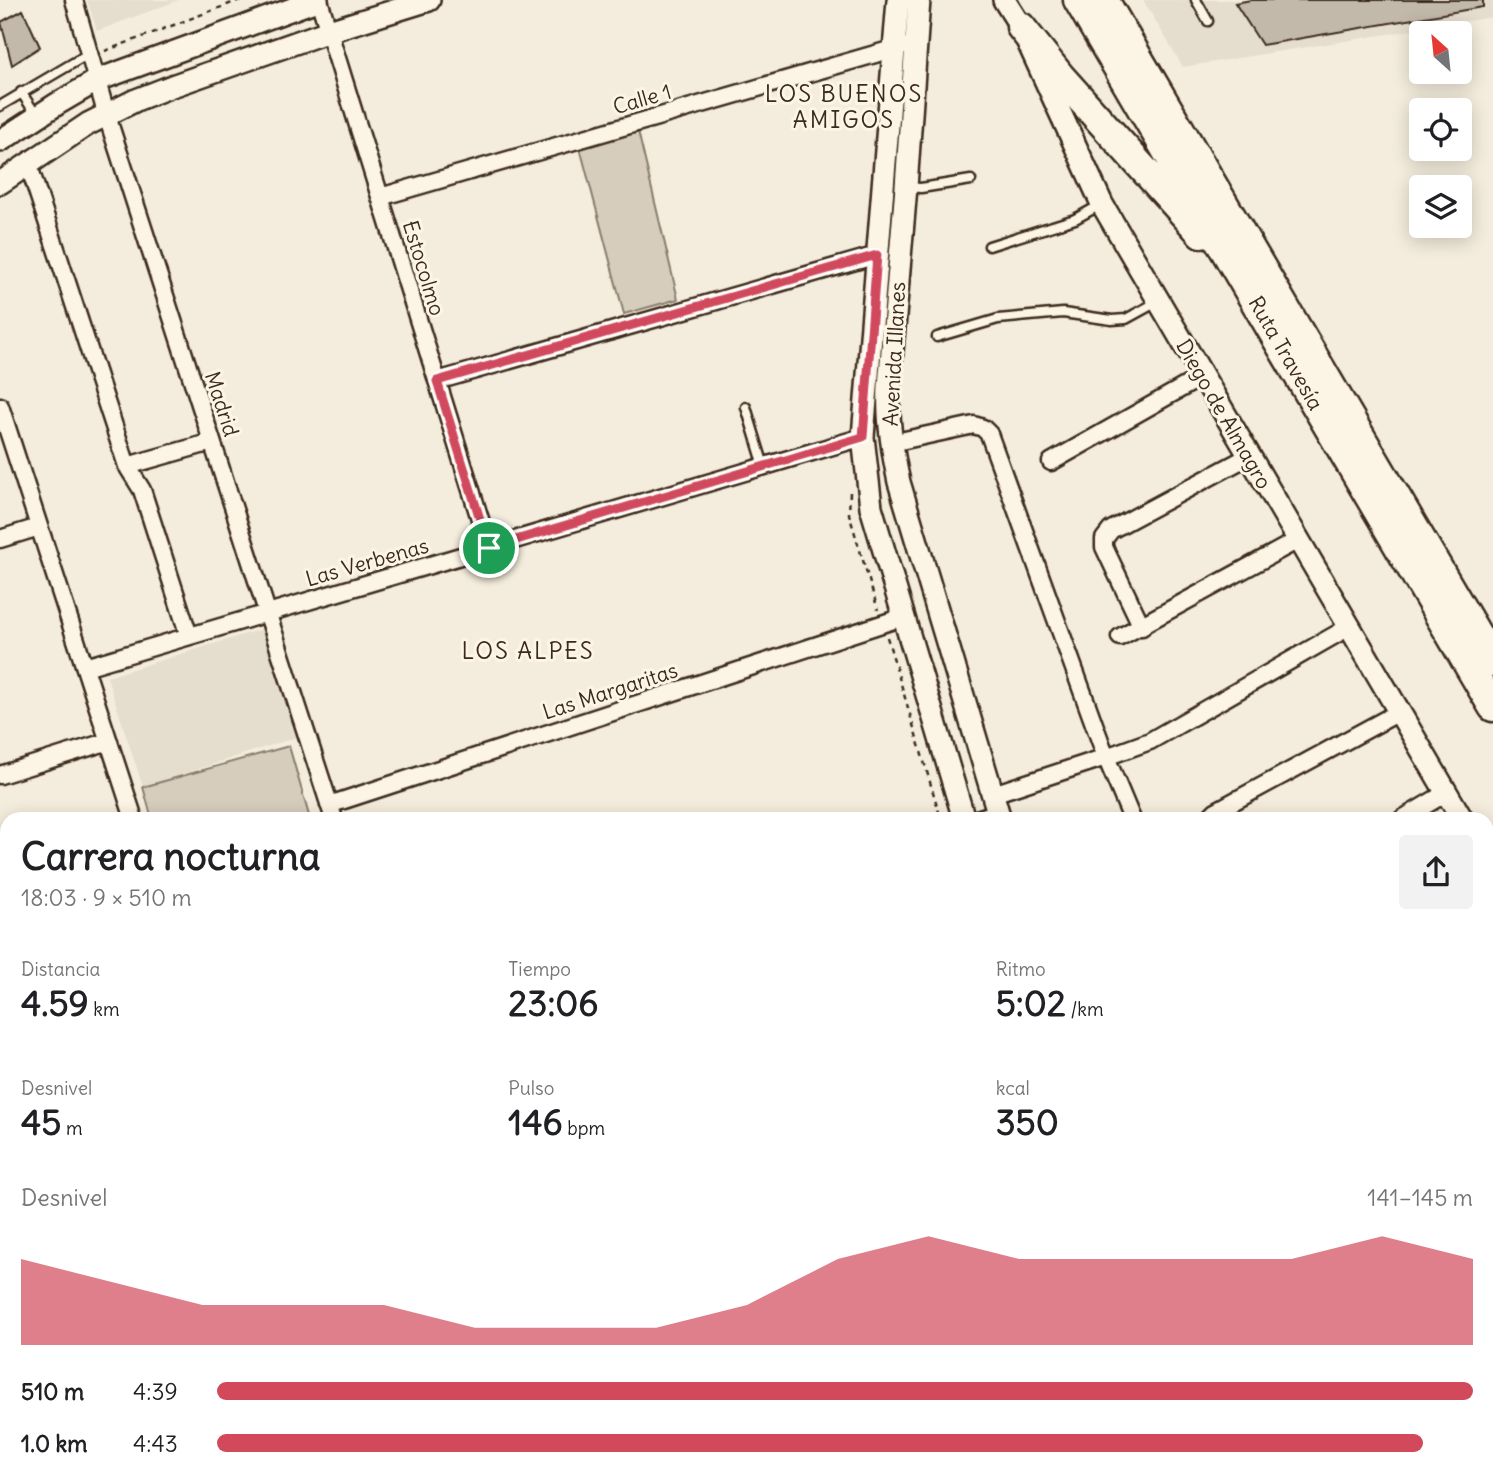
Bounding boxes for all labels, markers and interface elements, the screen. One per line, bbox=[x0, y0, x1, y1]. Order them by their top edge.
north arrow bbox=[1409, 21, 1472, 84]
map controls bbox=[1409, 21, 1472, 238]
street label: Calle 1 bbox=[610, 78, 674, 120]
district label: LOS BUENOS AMIGOS bbox=[765, 79, 923, 134]
button: locate bbox=[1409, 98, 1472, 161]
button: layers bbox=[1409, 175, 1472, 238]
street label: Estocolmo bbox=[397, 217, 451, 319]
street label: Avenida Illanes bbox=[877, 281, 911, 427]
street label: Ruta Travesía bbox=[1243, 291, 1329, 415]
street label: Diego de Almagro bbox=[1170, 334, 1278, 494]
street label: Madrid bbox=[199, 368, 245, 440]
pin bbox=[459, 518, 519, 578]
icon: arrive bbox=[470, 529, 508, 567]
street label: Las Verbenas bbox=[302, 532, 432, 592]
district label: LOS ALPES bbox=[462, 636, 594, 665]
street label: Las Margaritas bbox=[539, 656, 681, 726]
text: Carrera nocturna bbox=[21, 833, 320, 880]
button: share bbox=[1399, 835, 1473, 909]
text: 18:03 · 9 × 510 m bbox=[21, 883, 192, 912]
text: Distancia bbox=[21, 957, 100, 981]
text: Tiempo bbox=[508, 957, 571, 981]
text: Ritmo bbox=[996, 957, 1046, 981]
text: 4.59 bbox=[21, 981, 89, 1025]
text: 23:06 bbox=[508, 981, 599, 1025]
text: 5:02 bbox=[996, 981, 1066, 1025]
text: km bbox=[89, 997, 120, 1021]
text: /km bbox=[1066, 997, 1104, 1021]
text: Desnivel bbox=[21, 1076, 92, 1100]
text: Pulso bbox=[508, 1076, 554, 1100]
text: kcal bbox=[996, 1076, 1030, 1100]
text: 45 bbox=[21, 1100, 61, 1144]
text: 146 bbox=[508, 1100, 563, 1144]
text: 350 bbox=[996, 1100, 1059, 1144]
text: m bbox=[61, 1116, 83, 1140]
text: bpm bbox=[563, 1116, 605, 1140]
text: Desnivel bbox=[21, 1183, 107, 1212]
text: 141–145 m bbox=[1367, 1183, 1473, 1212]
text: 510 m bbox=[21, 1377, 84, 1406]
text: 4:39 bbox=[133, 1377, 178, 1406]
text: 1.0 km bbox=[21, 1429, 87, 1458]
text: 4:43 bbox=[133, 1429, 178, 1458]

